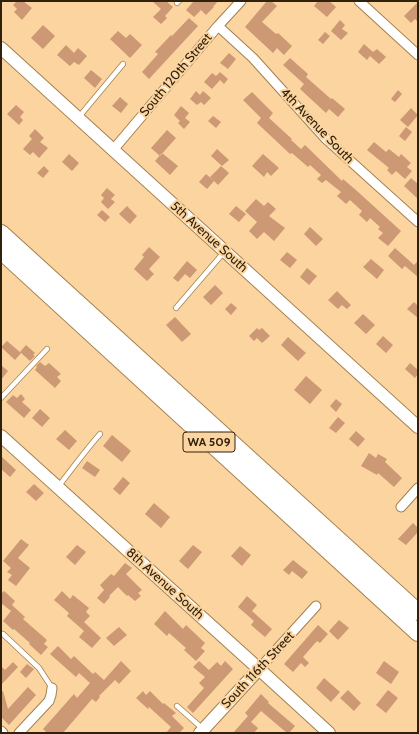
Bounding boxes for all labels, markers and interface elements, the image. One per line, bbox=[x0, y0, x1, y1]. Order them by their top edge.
street label: South 120th Street bbox=[137, 30, 215, 120]
street label: 4th Avenue South bbox=[277, 85, 357, 167]
street label: 5th Avenue South bbox=[167, 198, 251, 276]
road number: WA 509 bbox=[183, 432, 235, 452]
street label: 8th Avenue South bbox=[123, 545, 207, 623]
street label: South 116th Street bbox=[218, 628, 298, 712]

